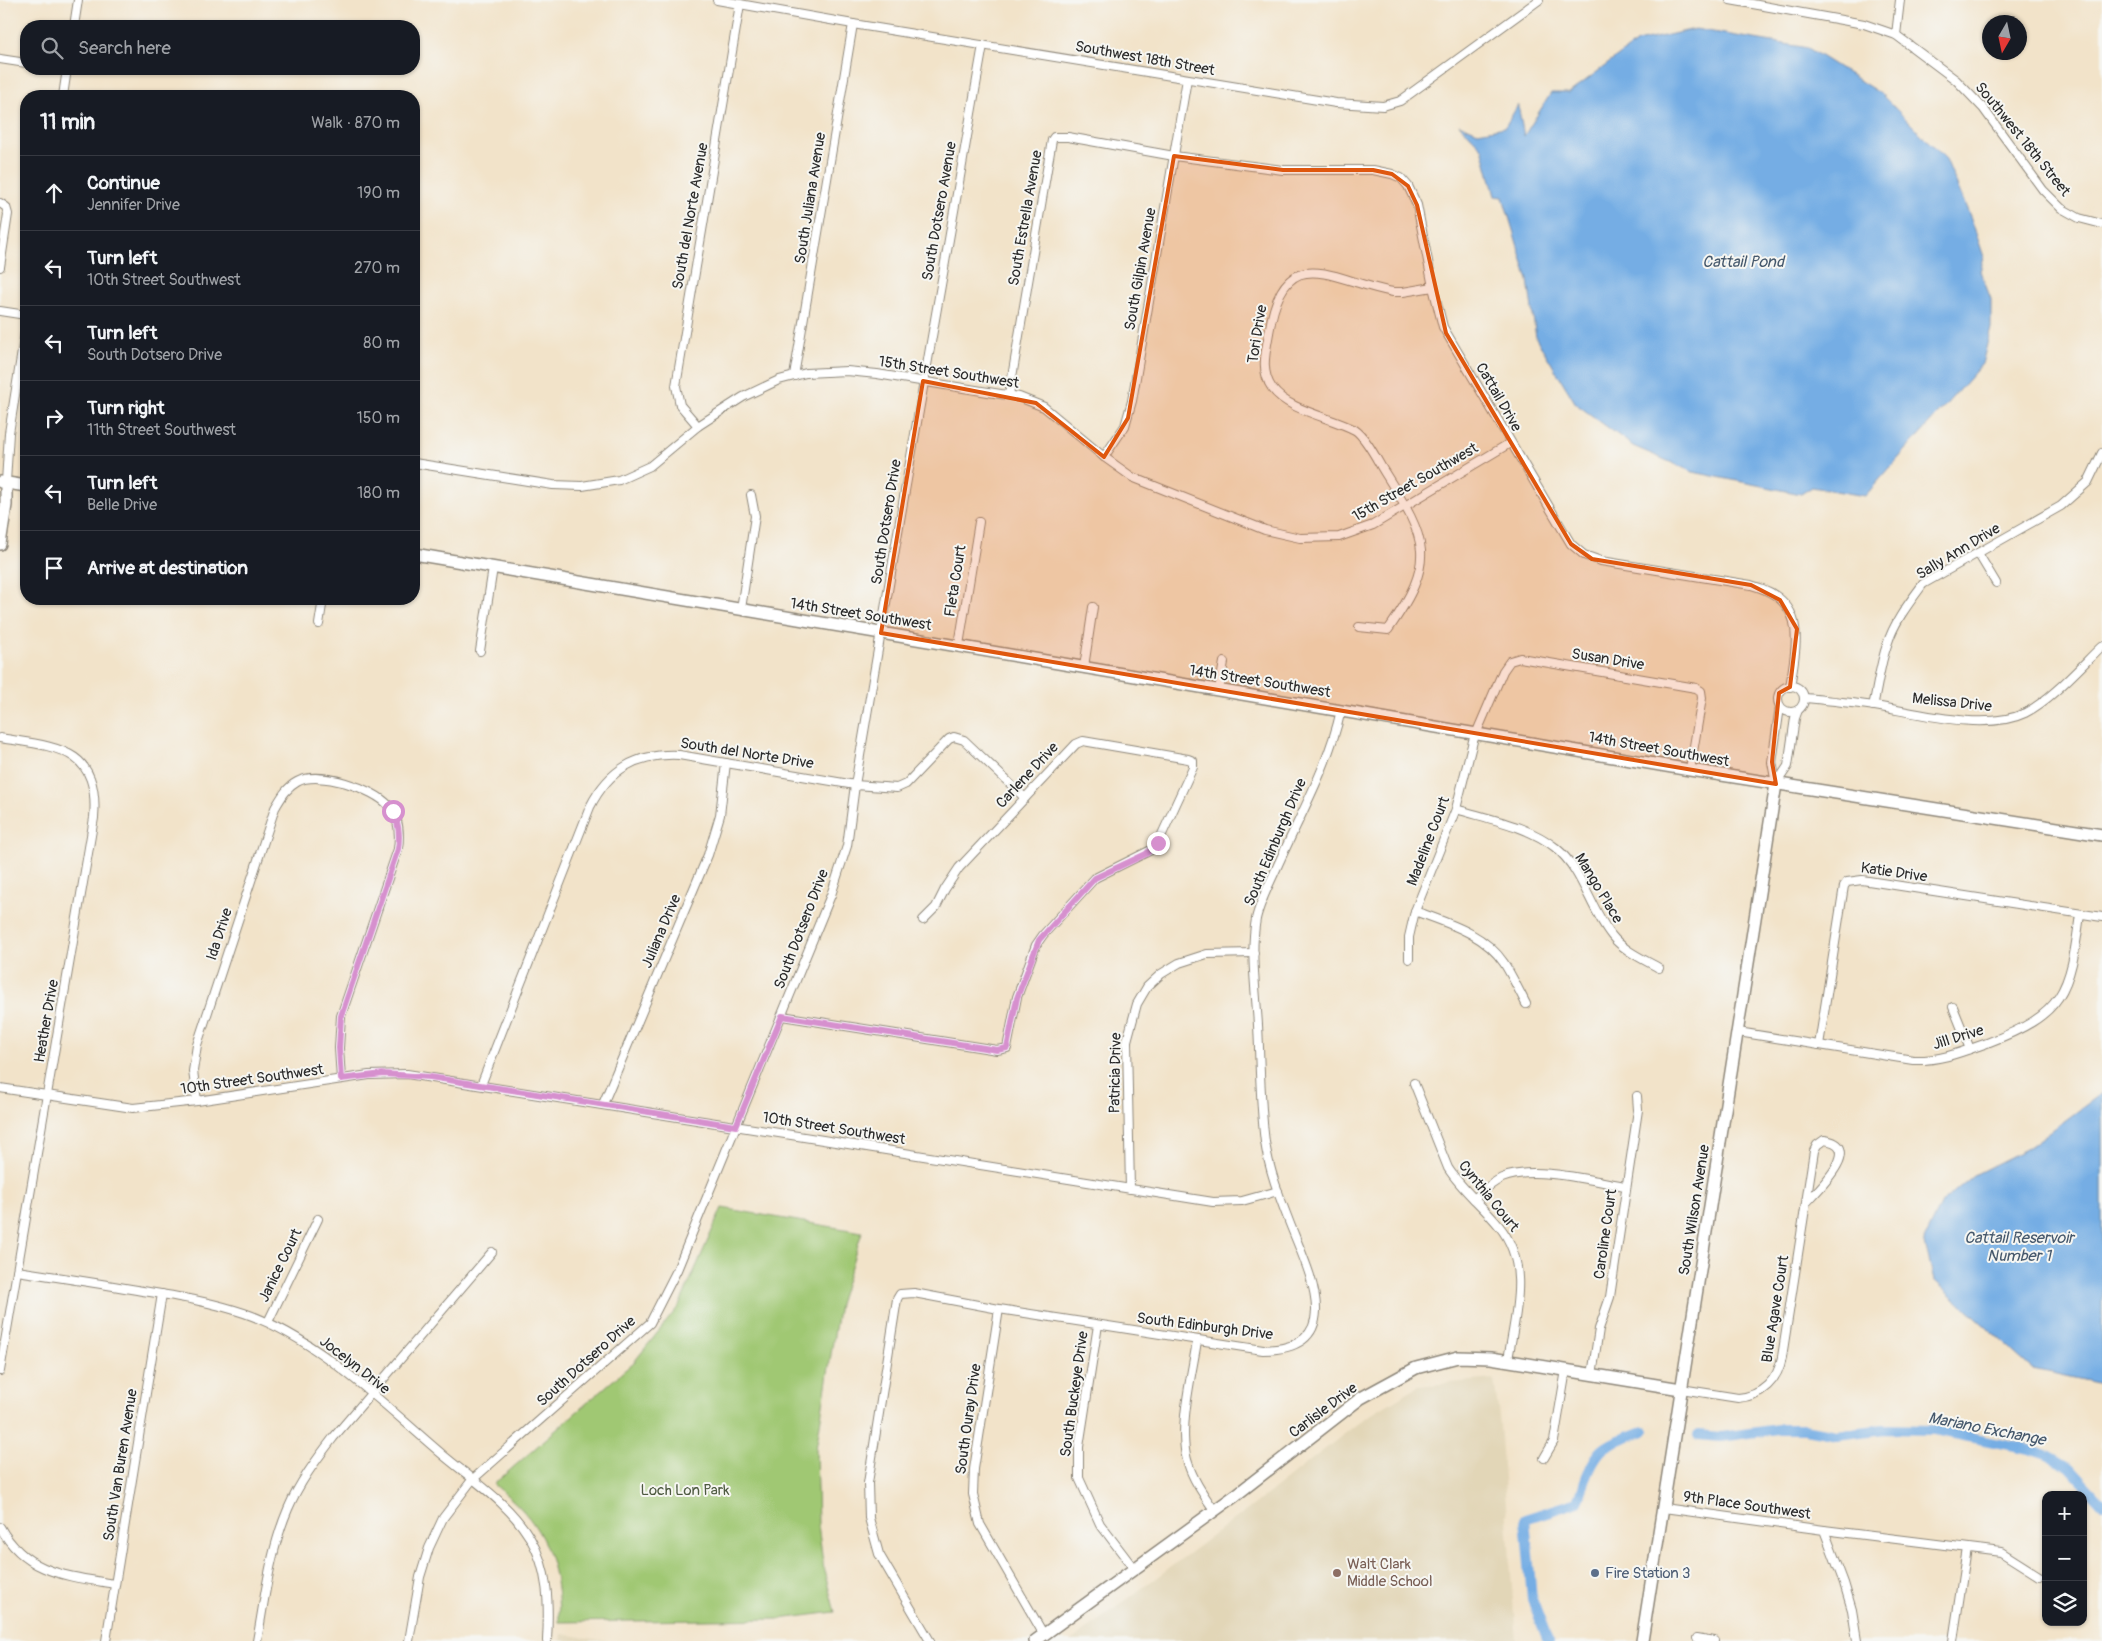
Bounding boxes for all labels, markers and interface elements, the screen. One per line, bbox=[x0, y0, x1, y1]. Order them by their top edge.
north arrow bbox=[1982, 15, 2027, 60]
search box bbox=[20, 20, 420, 75]
icon: search bbox=[38, 34, 66, 62]
text: Search here bbox=[78, 36, 171, 60]
street label: Southwest 18th Street bbox=[1074, 37, 1217, 80]
street label: Southwest 18th Street bbox=[1971, 78, 2075, 201]
text: 11 min bbox=[40, 109, 95, 136]
text: Walk · 870 m bbox=[311, 113, 400, 133]
street label: South Juliana Avenue bbox=[791, 130, 830, 265]
street label: South Dotsero Avenue bbox=[918, 140, 961, 282]
street label: South del Norte Avenue bbox=[668, 141, 713, 291]
street label: South Estrella Avenue bbox=[1004, 148, 1047, 287]
text: Continue bbox=[87, 171, 160, 195]
icon: ahead bbox=[40, 179, 68, 207]
text: 190 m bbox=[357, 183, 400, 203]
text: Jennifer Drive bbox=[87, 195, 180, 215]
street label: South Gilpin Avenue bbox=[1120, 206, 1161, 332]
text: Turn left bbox=[87, 246, 157, 270]
water label: Cattail Pond bbox=[1702, 252, 1786, 272]
icon: left bbox=[40, 254, 68, 282]
text: 270 m bbox=[354, 258, 400, 278]
text: 10th Street Southwest bbox=[87, 270, 241, 290]
street label: Tori Drive bbox=[1243, 303, 1272, 365]
text: Turn left bbox=[87, 321, 157, 345]
icon: left bbox=[40, 329, 68, 357]
text: 80 m bbox=[363, 333, 400, 353]
text: South Dotsero Drive bbox=[87, 345, 222, 365]
street label: 15th Street Southwest bbox=[877, 352, 1021, 393]
street label: Cattail Drive bbox=[1471, 359, 1526, 436]
text: Turn right bbox=[87, 396, 165, 420]
icon: right bbox=[40, 404, 68, 432]
text: 150 m bbox=[356, 408, 400, 428]
text: 11th Street Southwest bbox=[87, 420, 236, 440]
street label: 15th Street Southwest bbox=[1349, 438, 1482, 526]
street label: South Dotsero Drive bbox=[867, 457, 906, 586]
text: Turn left bbox=[87, 471, 157, 495]
icon: left bbox=[40, 479, 68, 507]
text: 180 m bbox=[357, 483, 400, 503]
text: Belle Drive bbox=[87, 495, 157, 515]
street label: Sally Ann Drive bbox=[1913, 519, 2004, 584]
street label: Fleta Court bbox=[940, 543, 971, 618]
icon: arrive bbox=[40, 554, 68, 582]
text: Arrive at destination bbox=[87, 556, 248, 580]
street label: 14th Street Southwest bbox=[789, 594, 934, 635]
street label: Susan Drive bbox=[1570, 644, 1646, 675]
street label: 14th Street Southwest bbox=[1188, 661, 1333, 702]
street label: Melissa Drive bbox=[1911, 689, 1993, 716]
street label: 14th Street Southwest bbox=[1587, 728, 1732, 771]
street label: South del Norte Drive bbox=[679, 734, 816, 774]
street label: Carlene Drive bbox=[992, 738, 1063, 812]
street label: South Edinburgh Drive bbox=[1240, 775, 1311, 909]
street label: Madeline Court bbox=[1403, 793, 1455, 889]
route start bbox=[382, 800, 405, 823]
route end bbox=[1147, 832, 1170, 855]
street label: Mango Place bbox=[1570, 850, 1627, 927]
street label: Katie Drive bbox=[1859, 858, 1929, 887]
street label: South Dotsero Drive bbox=[770, 866, 833, 992]
street label: Juliana Drive bbox=[637, 891, 686, 971]
street label: Ida Drive bbox=[202, 905, 237, 963]
street label: Heather Drive bbox=[30, 978, 63, 1064]
street label: Jill Drive bbox=[1930, 1021, 1986, 1054]
street label: Patricia Drive bbox=[1105, 1032, 1126, 1114]
street label: 10th Street Southwest bbox=[179, 1060, 326, 1099]
street label: 10th Street Southwest bbox=[761, 1108, 908, 1149]
street label: South Wilson Avenue bbox=[1675, 1143, 1714, 1277]
street label: Cynthia Court bbox=[1454, 1157, 1524, 1237]
street label: Caroline Court bbox=[1590, 1187, 1621, 1280]
street label: Janice Court bbox=[255, 1225, 307, 1305]
water label: Cattail Reservoir Number 1 bbox=[1964, 1228, 2076, 1266]
street label: Blue Agave Court bbox=[1758, 1253, 1793, 1364]
street label: South Edinburgh Drive bbox=[1136, 1309, 1275, 1344]
street label: South Dotsero Drive bbox=[533, 1312, 640, 1411]
street label: South Buckeye Drive bbox=[1056, 1329, 1093, 1458]
street label: Jocelyn Drive bbox=[316, 1332, 394, 1399]
street label: South Ouray Drive bbox=[951, 1362, 986, 1476]
street label: Carlisle Drive bbox=[1285, 1378, 1362, 1442]
street label: South Van Buren Avenue bbox=[99, 1387, 142, 1543]
water label: Mariano Exchange bbox=[1926, 1408, 2049, 1451]
park label: Loch Lon Park bbox=[641, 1481, 730, 1500]
street label: 9th Place Southwest bbox=[1682, 1487, 1813, 1524]
map controls bbox=[2042, 1491, 2087, 1626]
button: + bbox=[2042, 1491, 2087, 1536]
button: − bbox=[2042, 1536, 2087, 1581]
place label: Walt Clark Middle School bbox=[1347, 1555, 1432, 1591]
place label: Fire Station 3 bbox=[1605, 1564, 1690, 1583]
marker: Walt Clark Middle School bbox=[1331, 1567, 1343, 1579]
marker: Fire Station 3 bbox=[1589, 1567, 1601, 1579]
button: layers bbox=[2042, 1581, 2087, 1626]

